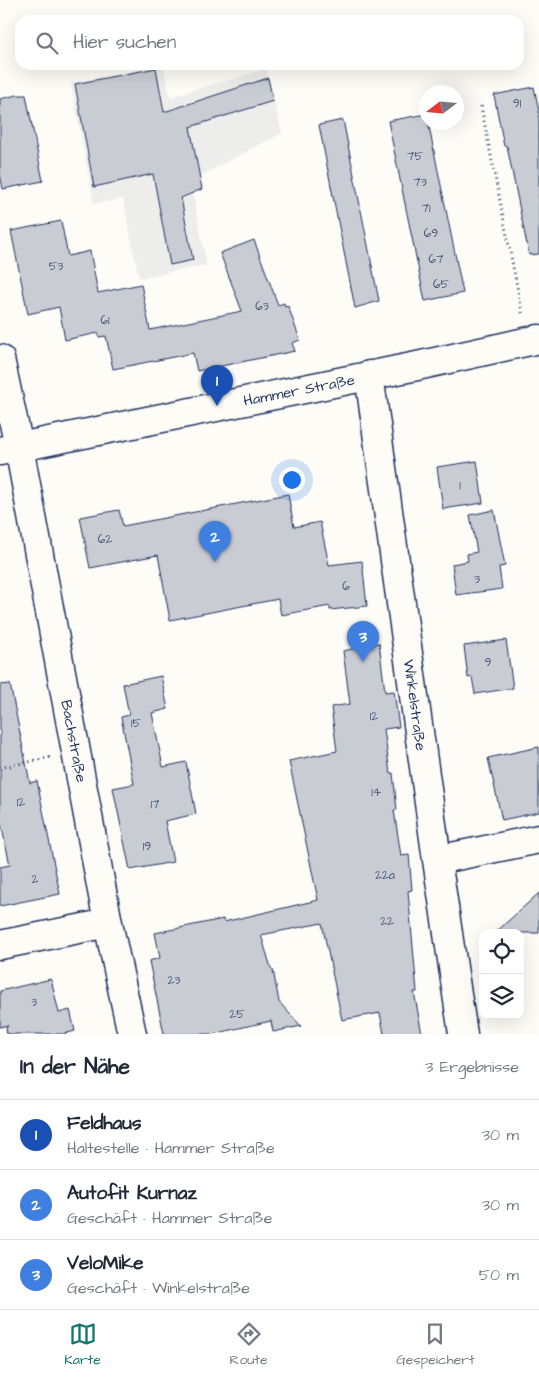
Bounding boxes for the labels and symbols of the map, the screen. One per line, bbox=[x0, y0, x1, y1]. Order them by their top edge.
north arrow bbox=[419, 85, 464, 130]
house number: 91 bbox=[513, 95, 522, 112]
house number: 75 bbox=[407, 148, 423, 165]
house number: 73 bbox=[413, 174, 427, 191]
house number: 71 bbox=[422, 200, 431, 217]
house number: 69 bbox=[424, 225, 438, 242]
house number: 67 bbox=[429, 251, 444, 268]
house number: 53 bbox=[49, 258, 63, 275]
house number: 65 bbox=[433, 276, 450, 293]
house number: 63 bbox=[255, 298, 269, 315]
house number: 61 bbox=[100, 312, 110, 329]
pin: 1 bbox=[201, 365, 233, 406]
street label: Hammer Straße bbox=[242, 369, 356, 412]
your location bbox=[279, 467, 305, 493]
house number: 1 bbox=[459, 477, 461, 494]
pin: 2 bbox=[199, 521, 231, 562]
house number: 62 bbox=[98, 531, 112, 548]
house number: 3 bbox=[474, 571, 480, 588]
house number: 6 bbox=[342, 578, 350, 595]
pin: 3 bbox=[347, 621, 379, 662]
house number: 9 bbox=[485, 654, 492, 671]
street label: Winkelstraße bbox=[398, 658, 431, 752]
street label: Bachstraße bbox=[55, 698, 92, 784]
house number: 12 bbox=[370, 708, 378, 725]
house number: 15 bbox=[131, 715, 142, 732]
house number: 14 bbox=[371, 784, 381, 801]
house number: 12 bbox=[17, 794, 25, 811]
house number: 17 bbox=[151, 796, 160, 813]
house number: 19 bbox=[143, 838, 151, 855]
house number: 22a bbox=[375, 867, 395, 884]
house number: 2 bbox=[32, 871, 39, 888]
house number: 22 bbox=[380, 913, 394, 930]
house number: 23 bbox=[168, 972, 180, 989]
house number: 3 bbox=[31, 994, 37, 1011]
house number: 25 bbox=[229, 1006, 245, 1023]

